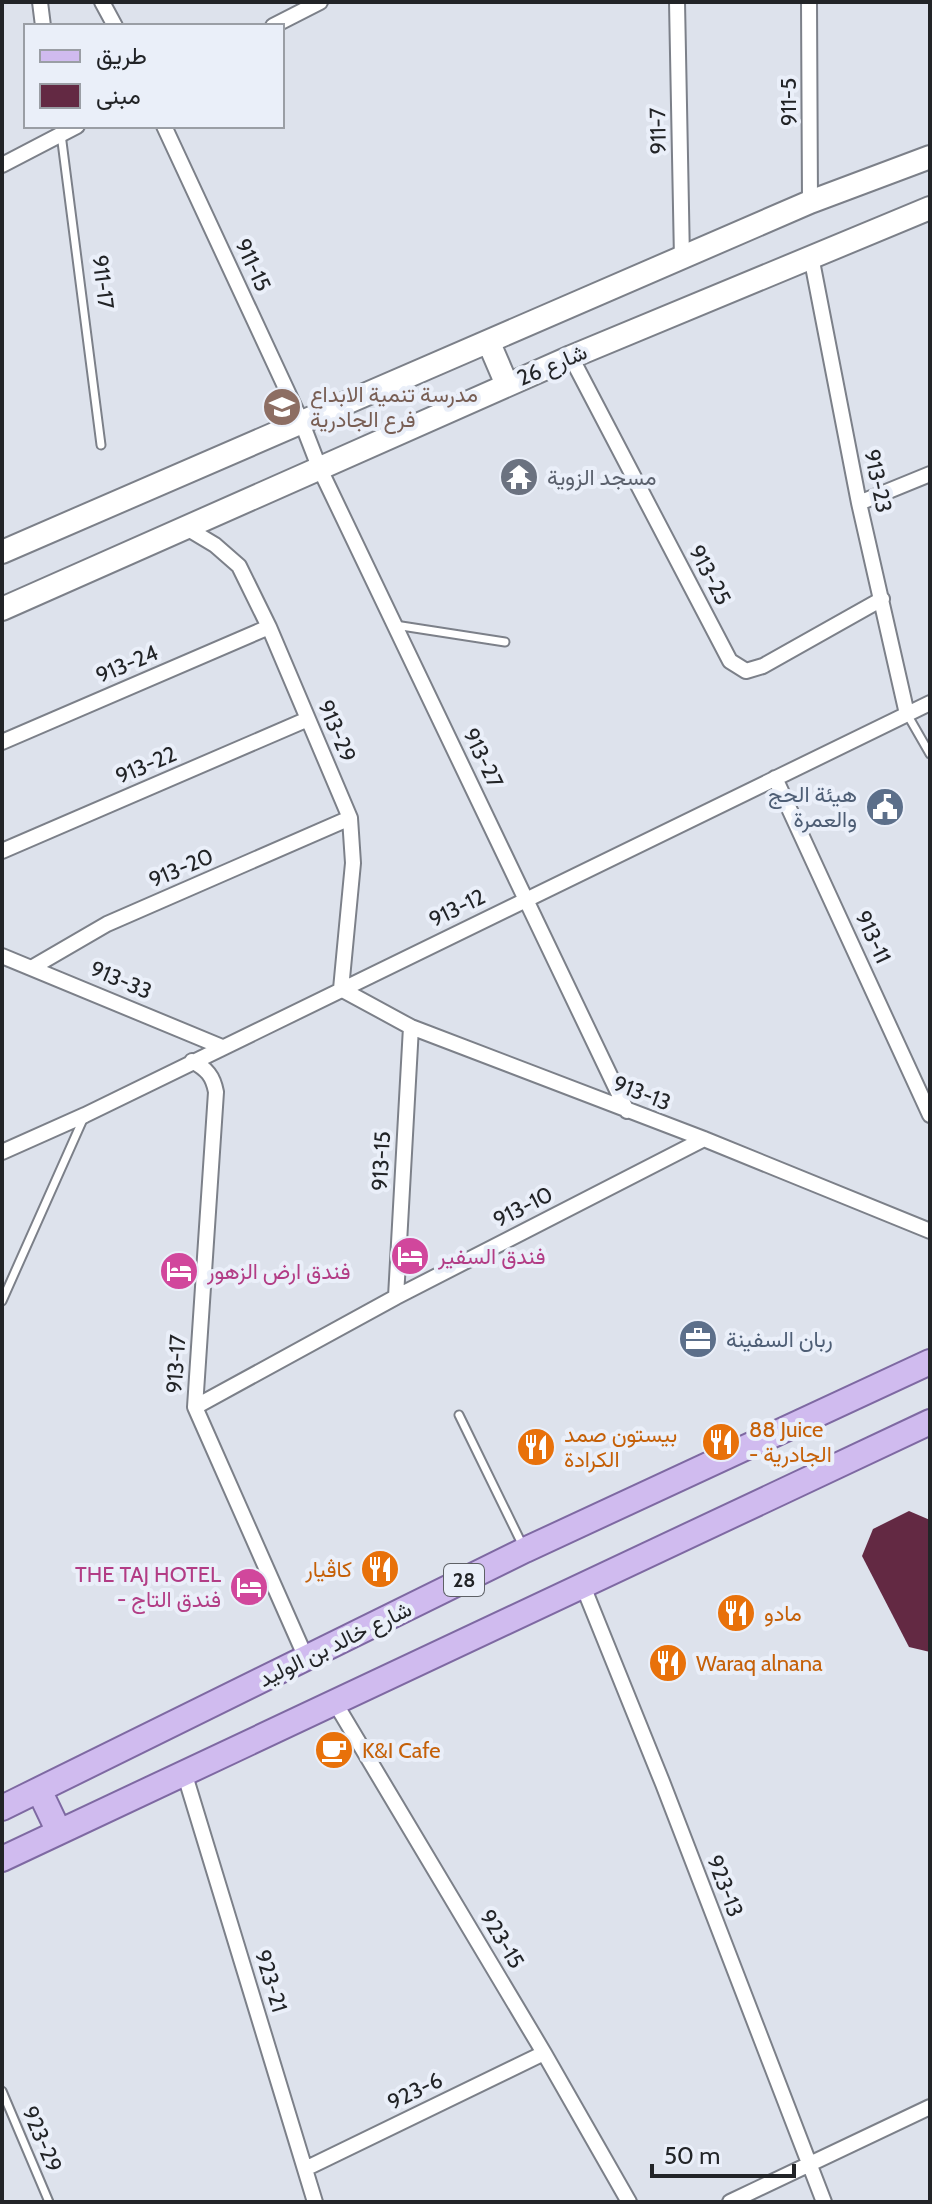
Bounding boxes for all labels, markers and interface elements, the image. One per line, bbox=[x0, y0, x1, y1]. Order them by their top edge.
legend bbox=[24, 24, 284, 128]
text: طريق bbox=[96, 41, 147, 71]
street label: 911-5 bbox=[775, 78, 802, 126]
text: مبنى bbox=[96, 81, 141, 110]
street label: 911-7 bbox=[644, 107, 672, 155]
street label: 911-15 bbox=[229, 234, 277, 296]
street label: 911-17 bbox=[86, 254, 120, 310]
street label: شارع 26 bbox=[513, 338, 591, 393]
place label: مدرسة تنمية الابداع فرع الجادرية bbox=[310, 381, 478, 434]
school or university icon: مدرسة تنمية الابداع فرع الجادرية bbox=[261, 386, 303, 428]
street label: 913-23 bbox=[858, 447, 898, 515]
temple icon: مسجد الزوية bbox=[498, 456, 540, 498]
place label: مسجد الزوية bbox=[547, 464, 657, 491]
street label: 913-25 bbox=[683, 540, 737, 610]
street label: 913-24 bbox=[92, 639, 162, 689]
street label: 913-29 bbox=[312, 696, 362, 766]
street label: 913-27 bbox=[457, 724, 509, 792]
street label: 913-22 bbox=[111, 740, 181, 790]
place label: هيئة الحج والعمرة bbox=[768, 781, 857, 833]
public building icon: هيئة الحج والعمرة bbox=[864, 786, 906, 828]
street label: 913-20 bbox=[145, 842, 217, 894]
street label: 913-12 bbox=[424, 883, 490, 933]
street label: 913-11 bbox=[849, 906, 897, 968]
street label: 913-33 bbox=[86, 955, 156, 1005]
street label: 913-13 bbox=[609, 1070, 675, 1116]
street label: 913-15 bbox=[366, 1131, 396, 1191]
street label: 913-10 bbox=[489, 1181, 557, 1233]
hotel icon: فندق السفير bbox=[389, 1235, 431, 1277]
place label: فندق السفير bbox=[437, 1243, 546, 1270]
hotel icon: فندق ارض الزهور bbox=[158, 1250, 200, 1292]
place label: فندق ارض الزهور bbox=[206, 1258, 350, 1285]
office icon: ربان السفينة bbox=[677, 1318, 719, 1360]
place label: ربان السفينة bbox=[726, 1326, 833, 1353]
street label: 913-17 bbox=[160, 1334, 192, 1394]
place label: 88 Juice - الجادرية bbox=[749, 1416, 832, 1468]
place label: بيستون صمد الكرادة bbox=[564, 1421, 677, 1473]
restaurant icon: 88 Juice - الجادرية bbox=[700, 1421, 742, 1463]
restaurant icon: بيستون صمد الكرادة bbox=[515, 1426, 557, 1468]
restaurant icon: كاڤيار bbox=[359, 1548, 401, 1590]
place label: كاڤيار bbox=[304, 1556, 352, 1583]
place label: THE TAJ HOTEL - فندق التاج bbox=[75, 1561, 221, 1614]
road number: 28 bbox=[444, 1564, 484, 1596]
hotel icon: THE TAJ HOTEL - فندق التاج bbox=[228, 1566, 270, 1608]
restaurant icon: مادو bbox=[715, 1592, 757, 1634]
street label: شارع خالد بن الوليد bbox=[254, 1595, 417, 1694]
place label: مادو bbox=[764, 1600, 802, 1627]
restaurant icon: Waraq alnana bbox=[647, 1642, 689, 1684]
place label: Waraq alnana bbox=[696, 1650, 823, 1677]
cafe icon: K&I Cafe bbox=[313, 1729, 355, 1771]
place label: K&I Cafe bbox=[362, 1737, 441, 1764]
street label: 923-13 bbox=[701, 1851, 749, 1921]
street label: 923-15 bbox=[474, 1905, 530, 1973]
street label: 923-21 bbox=[249, 1947, 293, 2015]
street label: 923-6 bbox=[383, 2066, 447, 2116]
street label: 923-29 bbox=[16, 2102, 68, 2176]
scale bar bbox=[652, 2128, 794, 2178]
text: 50 m bbox=[664, 2141, 720, 2170]

